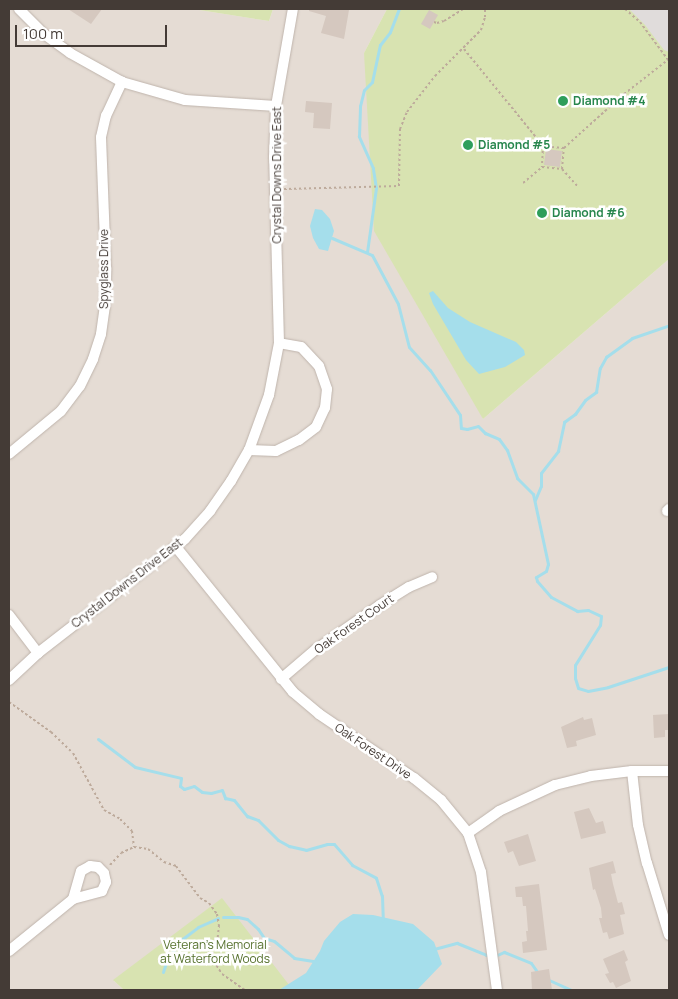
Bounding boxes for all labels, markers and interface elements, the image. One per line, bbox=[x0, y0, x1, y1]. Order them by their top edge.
scale bar bbox=[18, 15, 170, 47]
text: 100 m bbox=[23, 23, 63, 44]
place label: Diamond #4 bbox=[573, 94, 645, 108]
marker: Diamond #4 bbox=[557, 95, 569, 107]
street label: Crystal Downs Drive East bbox=[270, 106, 284, 244]
place label: Diamond #5 bbox=[478, 138, 550, 152]
marker: Diamond #5 bbox=[462, 139, 474, 151]
place label: Diamond #6 bbox=[552, 206, 625, 220]
marker: Diamond #6 bbox=[536, 207, 548, 219]
street label: Spyglass Drive bbox=[97, 229, 111, 309]
street label: Crystal Downs Drive East bbox=[69, 535, 185, 631]
street label: Oak Forest Court bbox=[312, 591, 396, 657]
street label: Oak Forest Drive bbox=[332, 720, 414, 782]
park label: Veteran's Memorial at Waterford Woods bbox=[160, 938, 270, 966]

